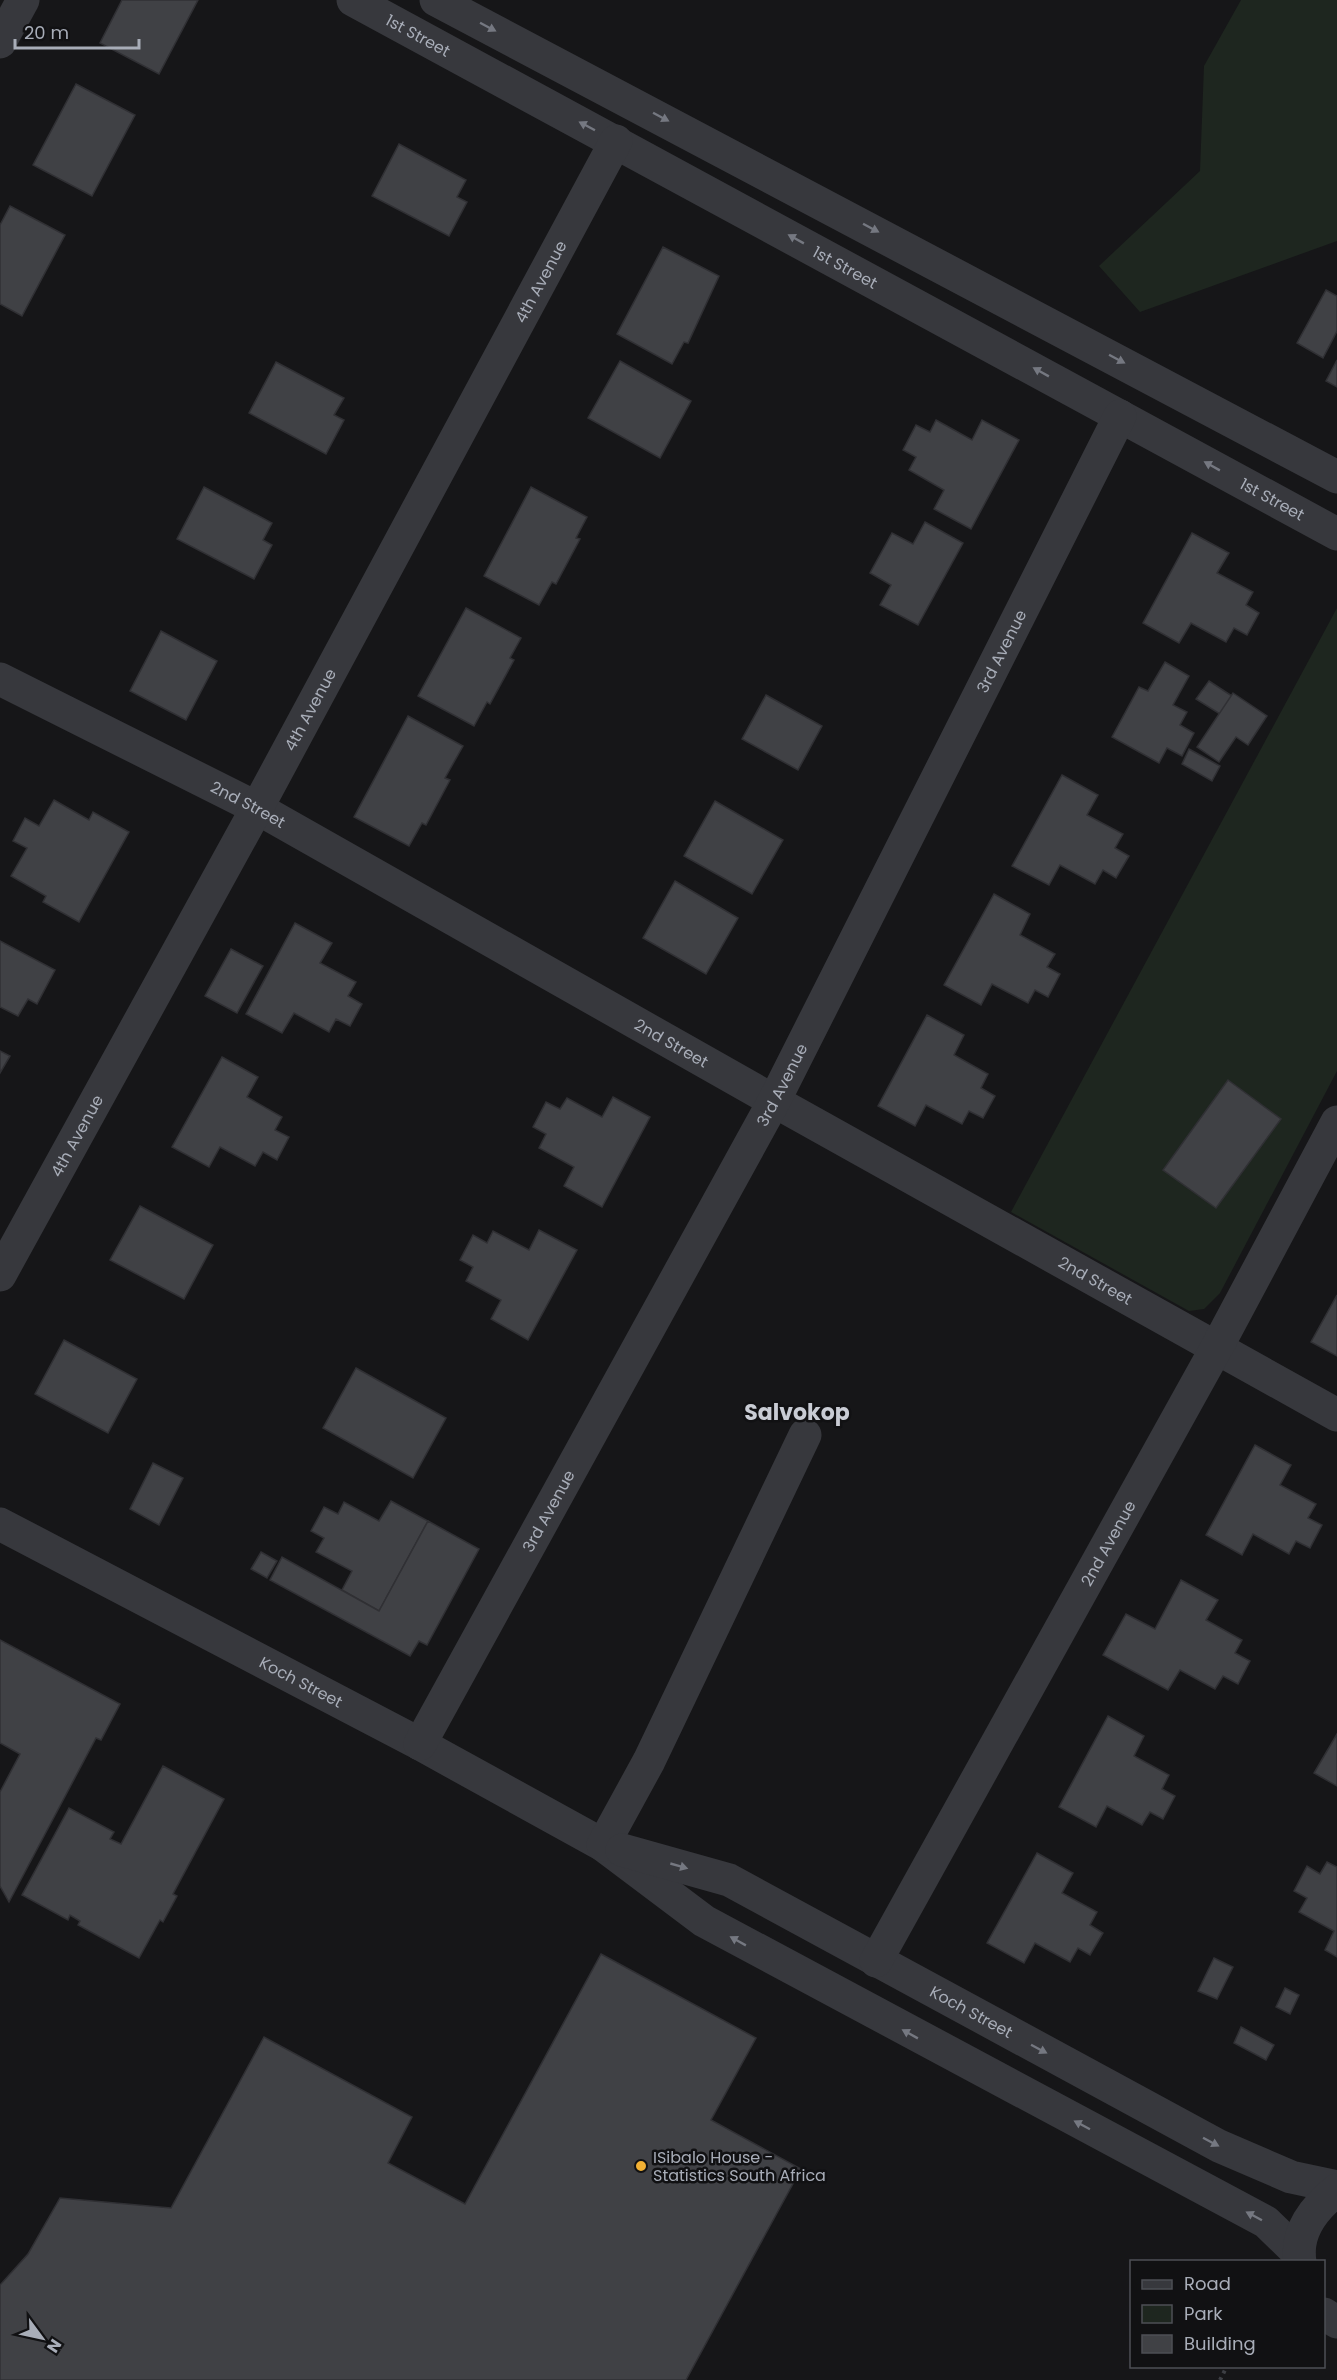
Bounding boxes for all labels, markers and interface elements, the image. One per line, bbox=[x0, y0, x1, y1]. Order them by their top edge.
street label: 1st Street bbox=[381, 9, 454, 63]
scale bar bbox=[15, 12, 140, 50]
text: 20 m bbox=[24, 20, 69, 45]
one-way arrow bbox=[480, 22, 497, 32]
one-way arrow bbox=[653, 112, 670, 122]
one-way arrow bbox=[579, 121, 596, 131]
one-way arrow bbox=[862, 223, 879, 233]
one-way arrow bbox=[787, 234, 804, 244]
street label: 4th Avenue bbox=[509, 236, 572, 327]
street label: 1st Street bbox=[809, 241, 882, 295]
one-way arrow bbox=[1109, 354, 1126, 363]
one-way arrow bbox=[1032, 367, 1049, 377]
one-way arrow bbox=[1203, 461, 1220, 471]
street label: 1st Street bbox=[1236, 472, 1309, 526]
street label: 3rd Avenue bbox=[971, 606, 1032, 697]
street label: 4th Avenue bbox=[279, 664, 342, 755]
street label: 2nd Street bbox=[207, 776, 290, 834]
street label: 2nd Street bbox=[630, 1013, 713, 1074]
street label: 3rd Avenue bbox=[751, 1039, 813, 1131]
street label: 4th Avenue bbox=[45, 1091, 109, 1181]
street label: 2nd Street bbox=[1054, 1251, 1137, 1311]
district label: Salvokop bbox=[744, 1397, 850, 1428]
street label: 3rd Avenue bbox=[517, 1466, 581, 1556]
street label: 2nd Avenue bbox=[1075, 1496, 1142, 1590]
street label: Koch Street bbox=[255, 1651, 347, 1714]
one-way arrow bbox=[670, 1862, 688, 1871]
one-way arrow bbox=[730, 1936, 747, 1946]
street label: Koch Street bbox=[926, 1980, 1017, 2044]
one-way arrow bbox=[901, 2029, 918, 2039]
one-way arrow bbox=[1031, 2044, 1048, 2054]
one-way arrow bbox=[1073, 2120, 1090, 2130]
one-way arrow bbox=[1202, 2137, 1219, 2147]
place label: ISibalo House - Statistics South Africa bbox=[653, 2146, 826, 2187]
marker: ISibalo House - Statistics South Africa bbox=[634, 2159, 648, 2173]
one-way arrow bbox=[1246, 2211, 1263, 2221]
legend bbox=[1130, 2260, 1325, 2368]
text: Road bbox=[1184, 2271, 1231, 2296]
text: Park bbox=[1184, 2301, 1223, 2326]
north arrow bbox=[12, 2308, 72, 2368]
text: Building bbox=[1184, 2331, 1256, 2356]
text: N bbox=[41, 2335, 67, 2357]

